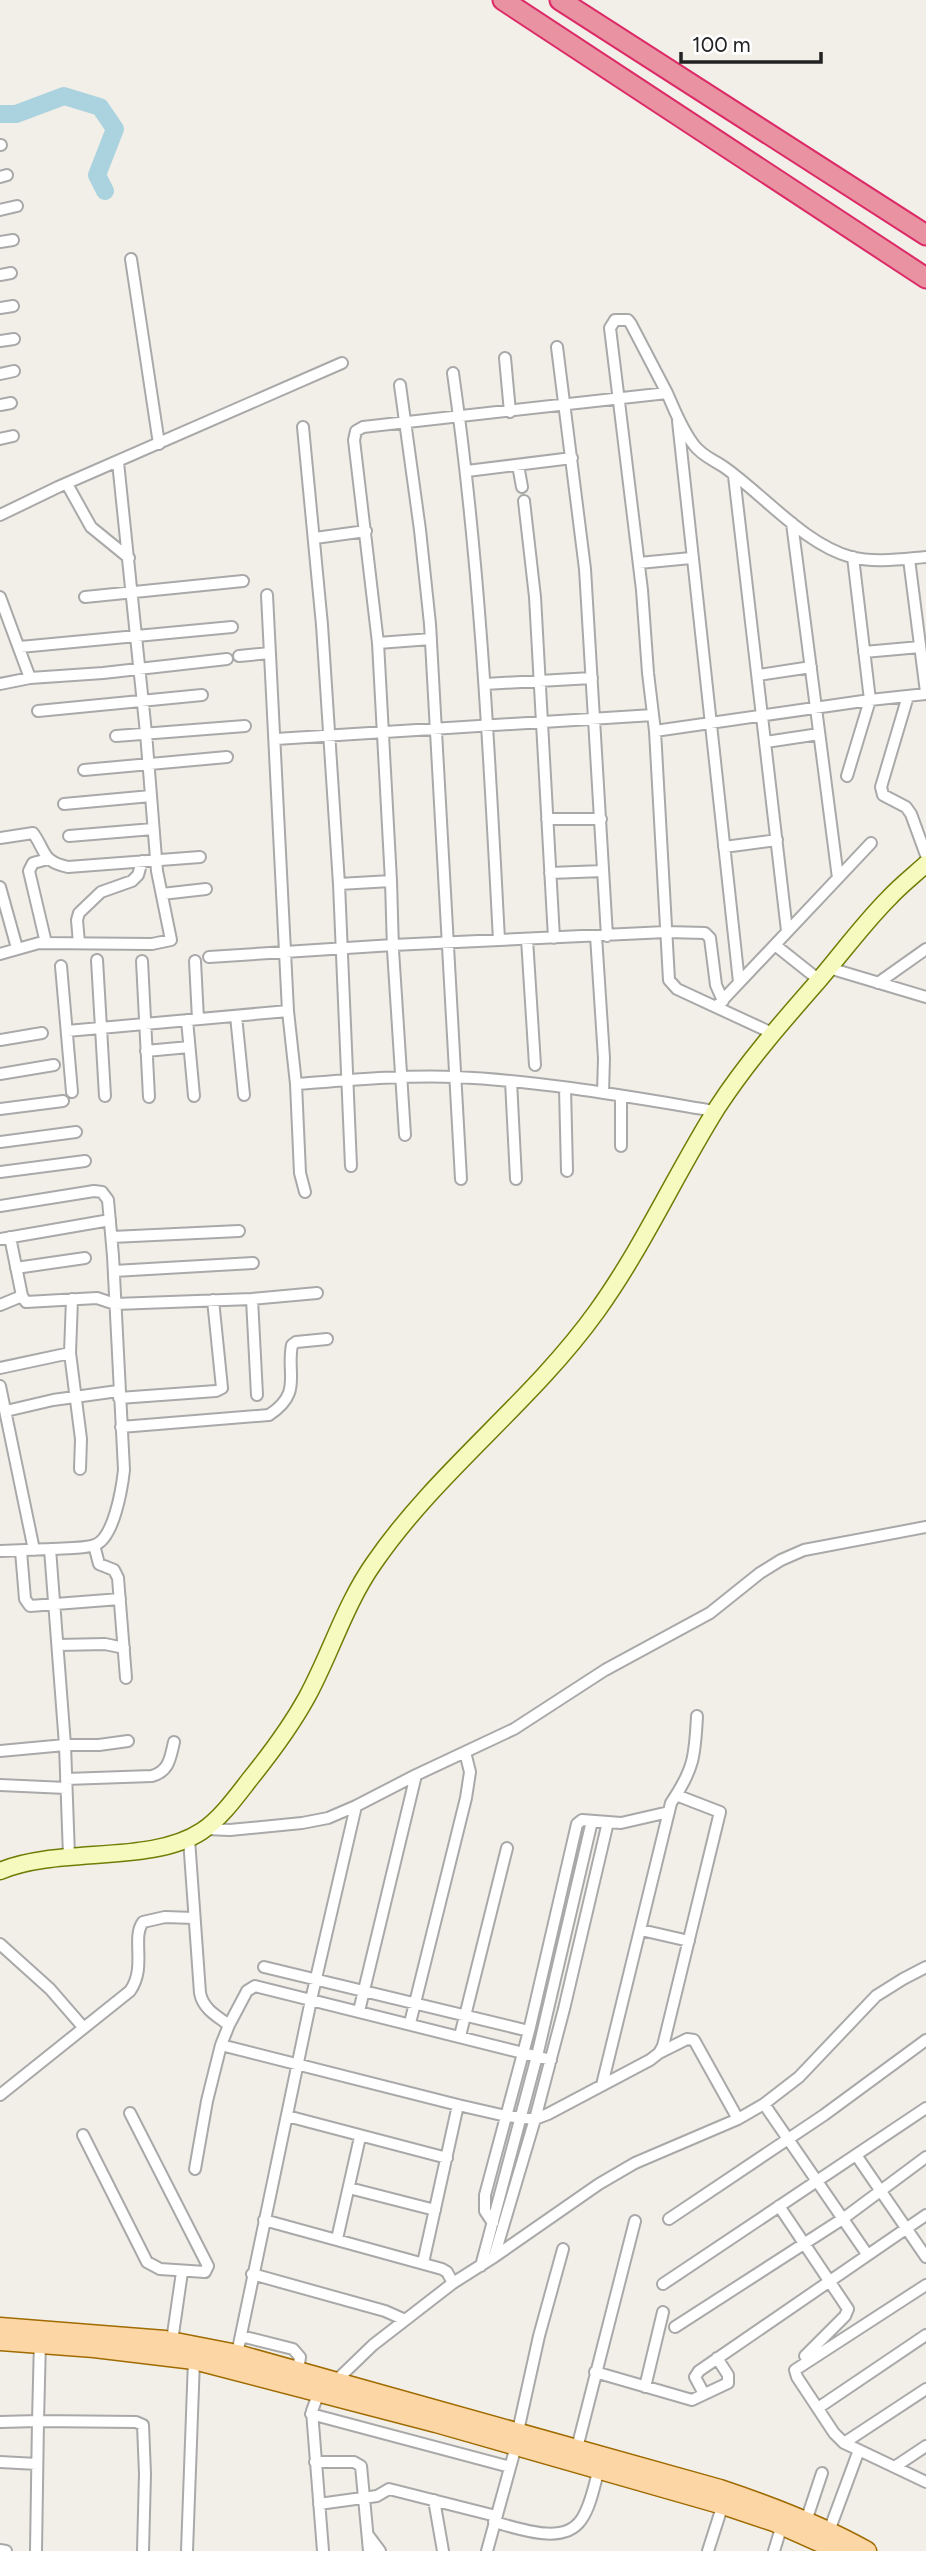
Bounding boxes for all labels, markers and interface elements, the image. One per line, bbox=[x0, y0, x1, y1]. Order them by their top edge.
scale bar bbox=[681, 21, 821, 65]
text: 100 m bbox=[692, 32, 751, 57]

